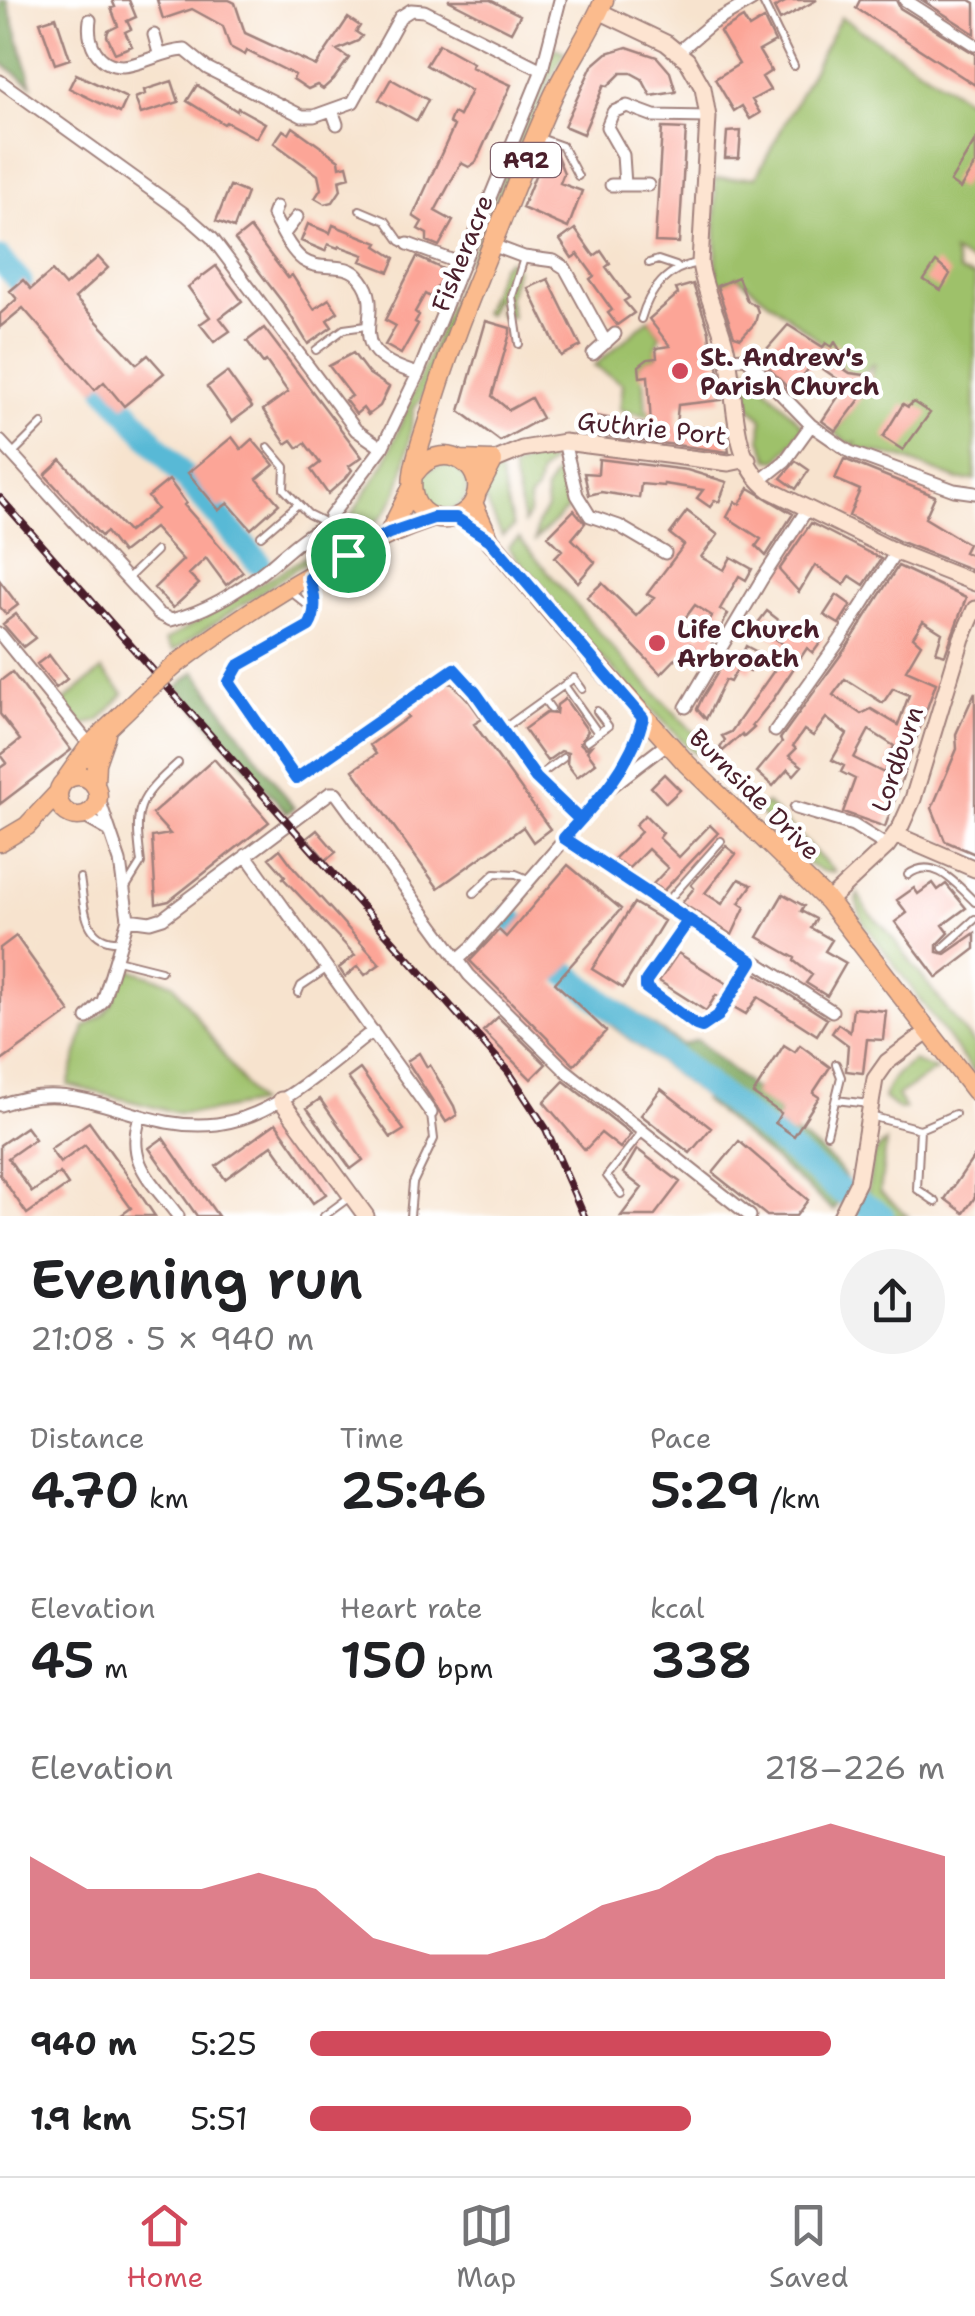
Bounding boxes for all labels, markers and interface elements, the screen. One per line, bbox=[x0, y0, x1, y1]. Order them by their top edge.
road number: A92 bbox=[491, 143, 561, 177]
street label: Fisheracre bbox=[423, 189, 501, 317]
place label: St. Andrew's Parish Church bbox=[700, 340, 880, 403]
marker: St. Andrew's Parish Church bbox=[669, 360, 691, 382]
street label: Guthrie Port bbox=[576, 403, 728, 453]
pin bbox=[306, 513, 391, 598]
icon: arrive bbox=[321, 528, 376, 583]
place label: Life Church Arbroath bbox=[677, 612, 820, 675]
marker: Life Church Arbroath bbox=[646, 632, 668, 654]
street label: Lordburn bbox=[863, 702, 931, 816]
street label: Burnside Drive bbox=[682, 721, 828, 867]
text: Evening run bbox=[30, 1242, 363, 1316]
button: share bbox=[840, 1249, 945, 1354]
text: 21:08 · 5 × 940 m bbox=[30, 1317, 314, 1360]
text: Distance bbox=[30, 1419, 145, 1457]
text: Time bbox=[340, 1419, 404, 1457]
text: Pace bbox=[650, 1419, 712, 1457]
text: 4.70 bbox=[30, 1457, 140, 1524]
text: 25:46 bbox=[340, 1457, 487, 1524]
text: 5:29 bbox=[650, 1457, 761, 1524]
text: km bbox=[140, 1479, 189, 1517]
text: /km bbox=[761, 1479, 820, 1517]
text: Elevation bbox=[30, 1589, 155, 1627]
text: Heart rate bbox=[340, 1589, 483, 1627]
text: kcal bbox=[650, 1589, 704, 1627]
text: 45 bbox=[30, 1627, 94, 1694]
text: 150 bbox=[340, 1627, 428, 1694]
text: 338 bbox=[650, 1627, 753, 1694]
text: m bbox=[94, 1649, 128, 1687]
text: bpm bbox=[428, 1649, 493, 1687]
text: Elevation bbox=[30, 1746, 173, 1789]
text: 218–226 m bbox=[764, 1746, 945, 1789]
text: 940 m bbox=[30, 2022, 137, 2065]
text: 5:25 bbox=[190, 2022, 257, 2065]
text: 1.9 km bbox=[30, 2097, 131, 2140]
text: 5:51 bbox=[190, 2097, 248, 2140]
tab: Home bbox=[126, 2198, 203, 2296]
tab: Map bbox=[456, 2198, 516, 2296]
tab: Saved bbox=[769, 2198, 849, 2296]

